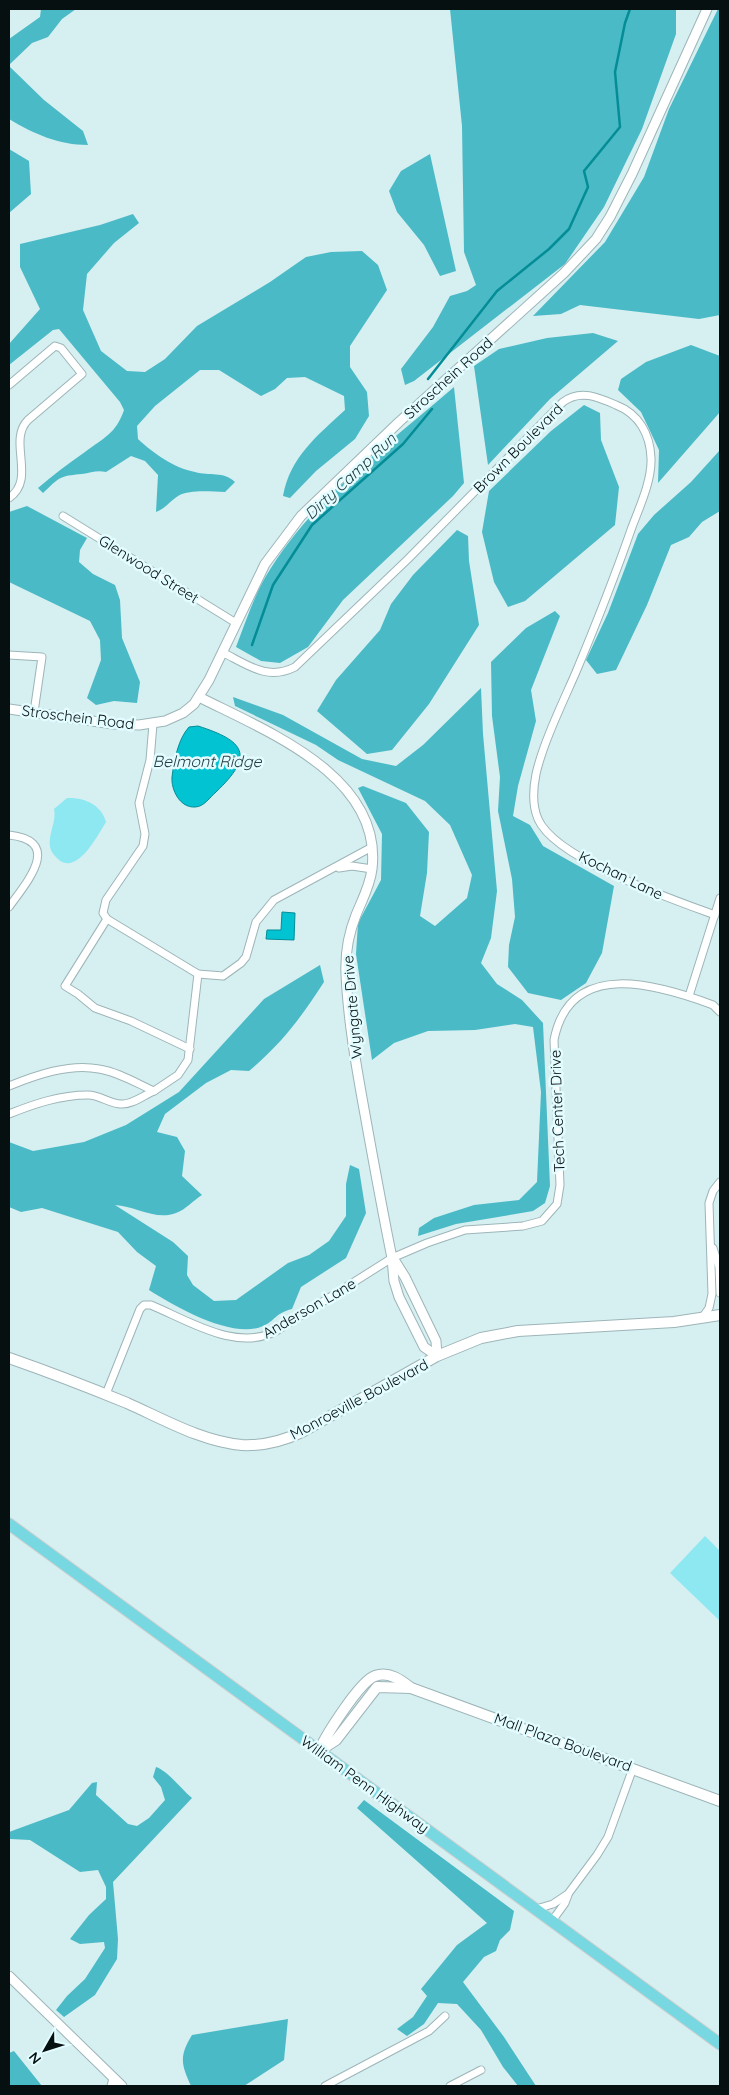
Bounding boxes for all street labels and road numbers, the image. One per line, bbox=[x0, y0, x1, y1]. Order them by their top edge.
street label: Stroschein Road bbox=[400, 333, 496, 423]
street label: Brown Boulevard bbox=[469, 399, 567, 497]
street label: Glenwood Street bbox=[95, 531, 203, 607]
street label: Stroschein Road bbox=[21, 701, 135, 733]
street label: Kochan Lane bbox=[576, 846, 666, 904]
street label: Wyngate Drive bbox=[338, 954, 366, 1060]
street label: Tech Center Drive bbox=[545, 1049, 569, 1173]
street label: Anderson Lane bbox=[259, 1274, 359, 1342]
street label: Monroeville Boulevard bbox=[287, 1354, 431, 1444]
street label: Mall Plaza Boulevard bbox=[492, 1708, 634, 1776]
street label: William Penn Highway bbox=[297, 1731, 433, 1837]

